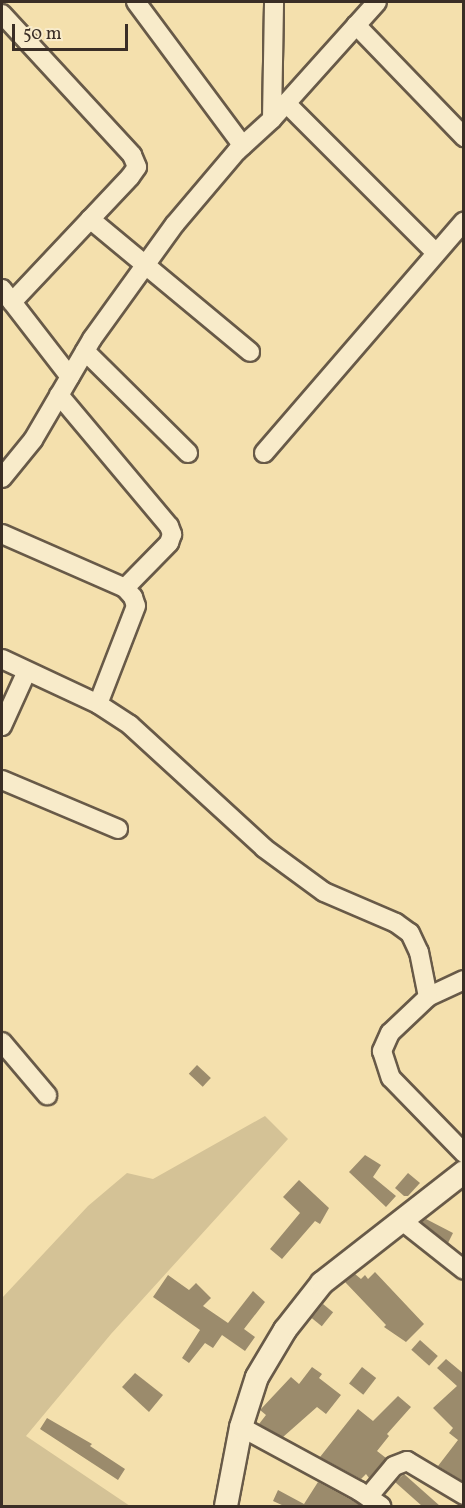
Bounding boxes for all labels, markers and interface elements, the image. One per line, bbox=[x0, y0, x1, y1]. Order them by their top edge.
scale bar bbox=[15, 12, 130, 50]
text: 50 m bbox=[23, 22, 62, 47]

